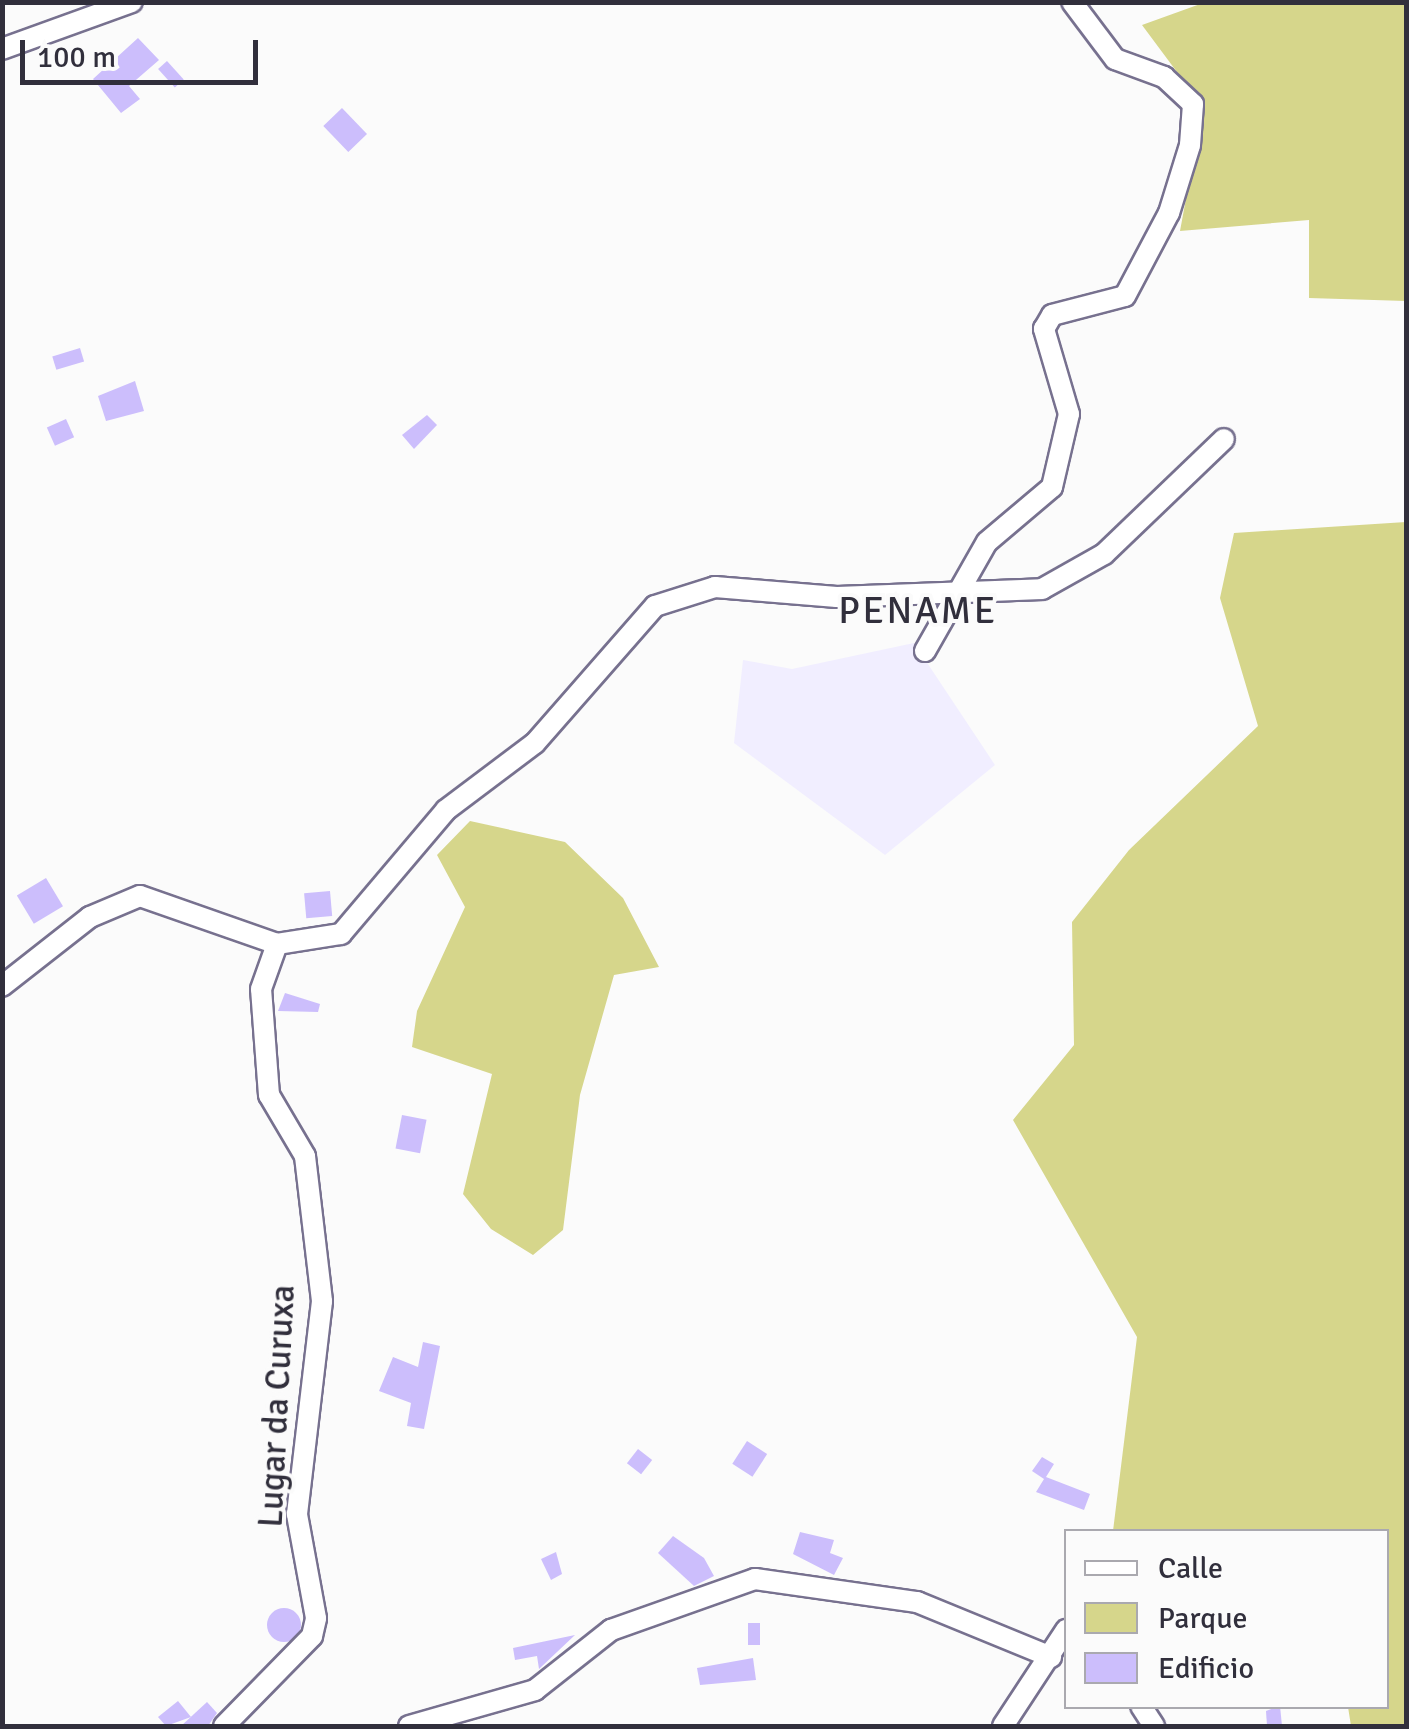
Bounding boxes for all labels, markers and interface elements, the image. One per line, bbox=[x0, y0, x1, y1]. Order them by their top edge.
scale bar bbox=[25, 20, 262, 82]
text: 100 m bbox=[37, 39, 116, 76]
district label: PENAME bbox=[838, 588, 998, 634]
street label: Lugar da Curuxa bbox=[250, 1284, 304, 1528]
legend bbox=[1064, 1529, 1389, 1709]
text: Calle bbox=[1158, 1550, 1223, 1587]
text: Parque bbox=[1158, 1600, 1248, 1637]
text: Edificio bbox=[1158, 1650, 1254, 1687]

